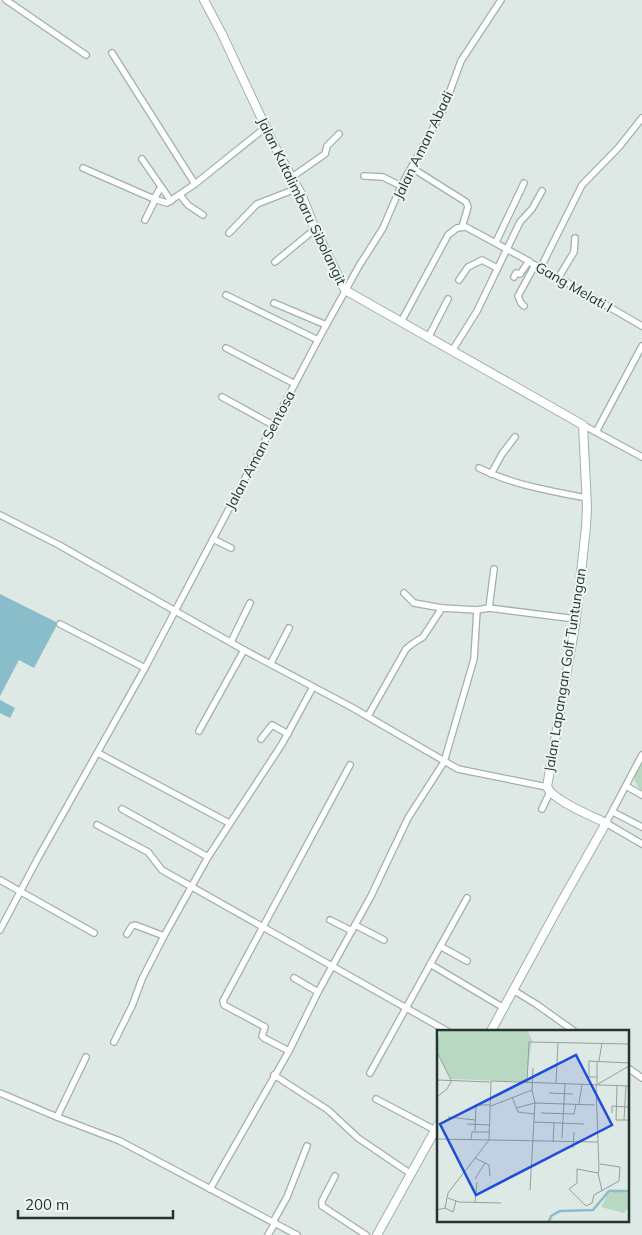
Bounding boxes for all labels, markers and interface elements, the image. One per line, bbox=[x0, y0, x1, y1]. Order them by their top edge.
street label: Jalan Aman Abadi bbox=[389, 88, 457, 202]
street label: Jalan Kutalimbaru Sibolangit bbox=[254, 114, 351, 288]
street label: Gang Melati I bbox=[532, 258, 616, 316]
street label: Jalan Aman Sentosa bbox=[221, 387, 299, 513]
street label: Jalan Lapangan Golf Tuntungan bbox=[540, 567, 590, 773]
inset map bbox=[437, 1030, 630, 1222]
scale bar bbox=[18, 1188, 172, 1220]
text: 200 m bbox=[25, 1195, 69, 1214]

